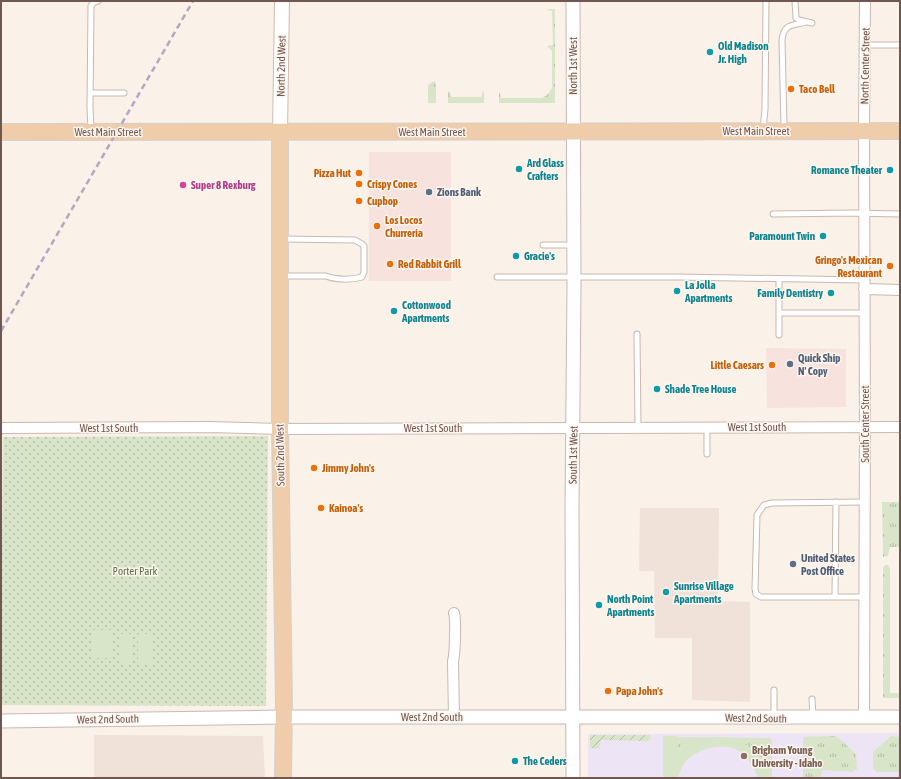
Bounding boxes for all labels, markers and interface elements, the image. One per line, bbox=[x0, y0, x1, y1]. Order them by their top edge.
street label: North Center Street bbox=[858, 27, 872, 105]
street label: North 2nd West bbox=[274, 35, 288, 97]
street label: North 1st West bbox=[567, 37, 579, 95]
place label: Old Madison Jr. High bbox=[717, 40, 769, 65]
marker: Old Madison Jr. High bbox=[705, 47, 715, 57]
place label: Taco Bell bbox=[799, 83, 836, 95]
marker: Taco Bell bbox=[786, 84, 796, 94]
street label: West Main Street bbox=[722, 125, 790, 137]
street label: West Main Street bbox=[74, 126, 142, 138]
street label: West Main Street bbox=[398, 126, 466, 138]
place label: Ard Glass Crafters bbox=[526, 157, 564, 182]
marker: Ard Glass Crafters bbox=[514, 164, 524, 174]
place label: Romance Theater bbox=[811, 164, 883, 176]
marker: Romance Theater bbox=[885, 165, 895, 175]
place label: Pizza Hut bbox=[314, 167, 352, 179]
marker: Pizza Hut bbox=[354, 168, 364, 178]
place label: Crispy Cones bbox=[367, 178, 417, 190]
place label: Super 8 Rexburg bbox=[191, 179, 256, 191]
marker: Crispy Cones bbox=[354, 179, 364, 189]
marker: Super 8 Rexburg bbox=[178, 180, 188, 190]
place label: Zions Bank bbox=[437, 186, 481, 198]
marker: Zions Bank bbox=[424, 187, 434, 197]
place label: Cupbop bbox=[367, 195, 398, 207]
marker: Cupbop bbox=[354, 196, 364, 206]
place label: Los Locos Churreria bbox=[385, 214, 423, 239]
marker: Los Locos Churreria bbox=[372, 221, 382, 231]
place label: Paramount Twin bbox=[749, 230, 815, 242]
marker: Paramount Twin bbox=[818, 231, 828, 241]
place label: Gracie's bbox=[524, 250, 555, 262]
marker: Gracie's bbox=[511, 251, 521, 261]
place label: Gringo's Mexican Restaurant bbox=[815, 254, 883, 279]
place label: Red Rabbit Grill bbox=[398, 258, 462, 270]
marker: Red Rabbit Grill bbox=[385, 259, 395, 269]
marker: Gringo's Mexican Restaurant bbox=[885, 261, 895, 271]
place label: La Jolla Apartments bbox=[684, 279, 732, 304]
marker: La Jolla Apartments bbox=[672, 286, 682, 296]
place label: Family Dentistry bbox=[757, 287, 823, 299]
marker: Family Dentistry bbox=[826, 288, 836, 298]
place label: Cottonwood Apartments bbox=[401, 299, 451, 324]
marker: Cottonwood Apartments bbox=[389, 306, 399, 316]
place label: Quick Ship N' Copy bbox=[798, 352, 840, 377]
place label: Little Caesars bbox=[710, 359, 764, 371]
marker: Quick Ship N' Copy bbox=[785, 359, 795, 369]
marker: Little Caesars bbox=[767, 360, 777, 370]
place label: Shade Tree House bbox=[665, 383, 736, 395]
marker: Shade Tree House bbox=[652, 384, 662, 394]
street label: South Center Street bbox=[859, 385, 871, 463]
street label: West 1st South bbox=[728, 421, 786, 433]
street label: West 1st South bbox=[80, 422, 138, 434]
street label: West 1st South bbox=[404, 422, 462, 434]
street label: South 2nd West bbox=[273, 424, 287, 486]
street label: South 1st West bbox=[566, 426, 580, 484]
place label: Jimmy John's bbox=[321, 462, 375, 474]
marker: Jimmy John's bbox=[309, 463, 319, 473]
place label: Kainoa's bbox=[329, 502, 363, 514]
marker: Kainoa's bbox=[316, 503, 326, 513]
place label: United States Post Office bbox=[801, 552, 855, 577]
marker: United States Post Office bbox=[788, 559, 798, 569]
park label: Porter Park bbox=[113, 565, 158, 577]
place label: Sunrise Village Apartments bbox=[673, 580, 734, 605]
marker: Sunrise Village Apartments bbox=[661, 587, 671, 597]
place label: North Point Apartments bbox=[606, 593, 654, 618]
marker: North Point Apartments bbox=[594, 600, 604, 610]
place label: Papa John's bbox=[616, 685, 663, 697]
marker: Papa John's bbox=[603, 686, 613, 696]
street label: West 2nd South bbox=[401, 711, 463, 723]
street label: West 2nd South bbox=[725, 711, 787, 725]
street label: West 2nd South bbox=[77, 712, 139, 726]
place label: Brigham Young University - Idaho bbox=[752, 744, 823, 769]
marker: Brigham Young University - Idaho bbox=[739, 751, 749, 761]
place label: The Ceders bbox=[523, 755, 567, 767]
marker: The Ceders bbox=[510, 756, 520, 766]

